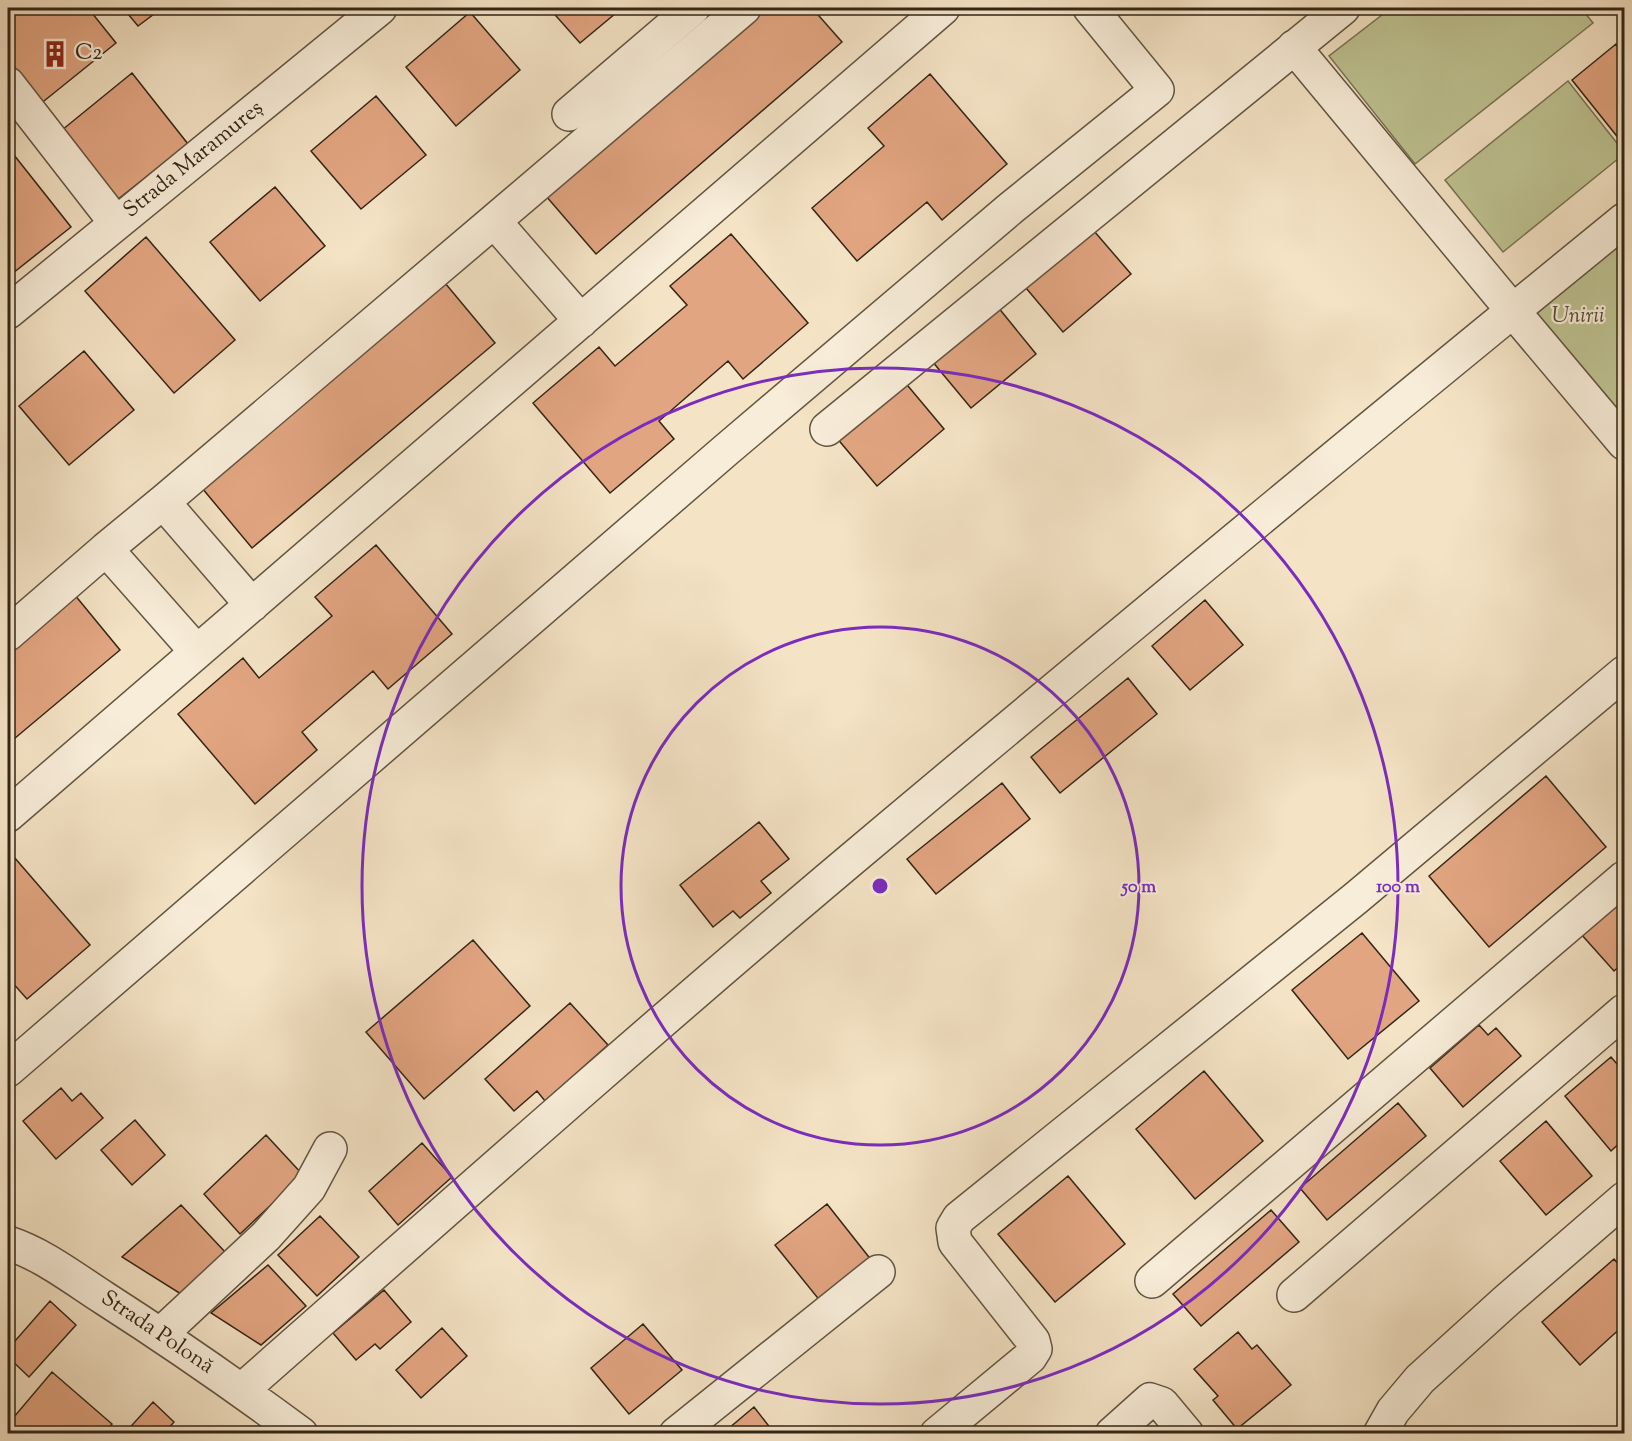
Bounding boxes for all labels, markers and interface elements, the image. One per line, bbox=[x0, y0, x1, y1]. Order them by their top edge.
place label: C2 bbox=[75, 38, 103, 70]
building icon: C2 bbox=[40, 39, 70, 69]
street label: Strada Maramureș bbox=[117, 93, 271, 227]
park label: Unirii bbox=[1551, 301, 1605, 333]
text: 50 m bbox=[1120, 875, 1156, 901]
text: 100 m bbox=[1376, 875, 1420, 901]
centre of rings bbox=[870, 876, 890, 896]
street label: Strada Polonă bbox=[94, 1283, 220, 1383]

